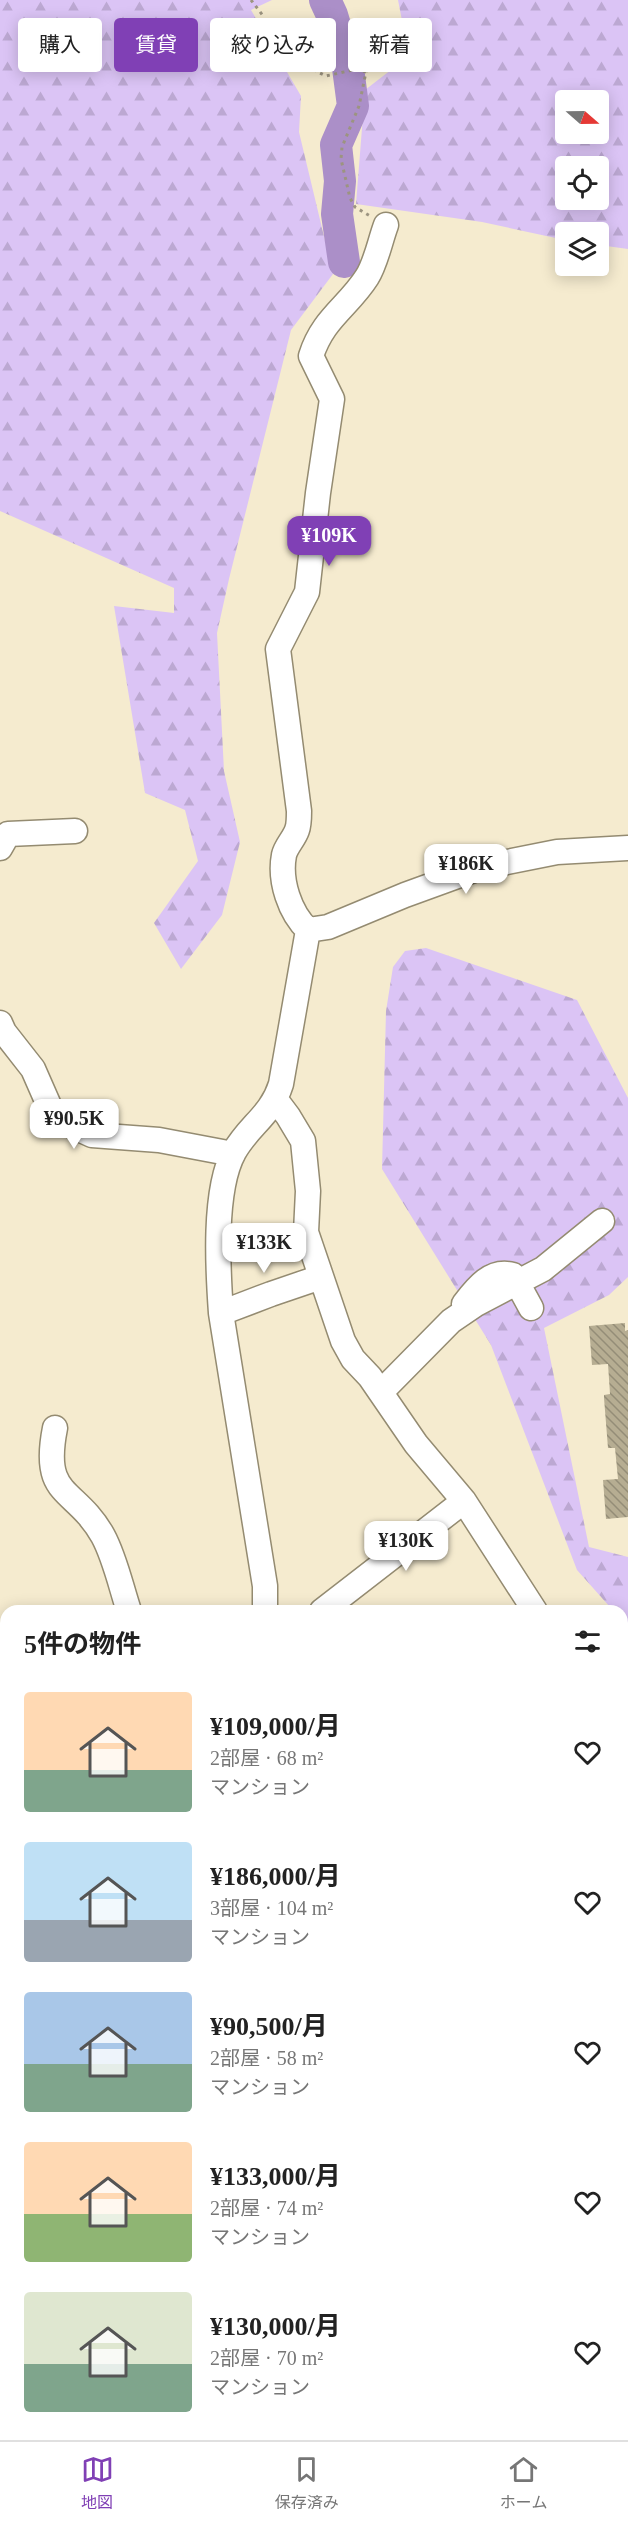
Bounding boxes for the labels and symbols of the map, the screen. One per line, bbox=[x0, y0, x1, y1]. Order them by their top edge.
north arrow bbox=[555, 90, 609, 144]
pin: ¥109K bbox=[287, 516, 371, 567]
pin: ¥186K bbox=[424, 844, 508, 895]
pin: ¥90.5K bbox=[25, 1099, 123, 1150]
pin: ¥133K bbox=[222, 1223, 306, 1274]
pin: ¥130K bbox=[364, 1521, 448, 1572]

